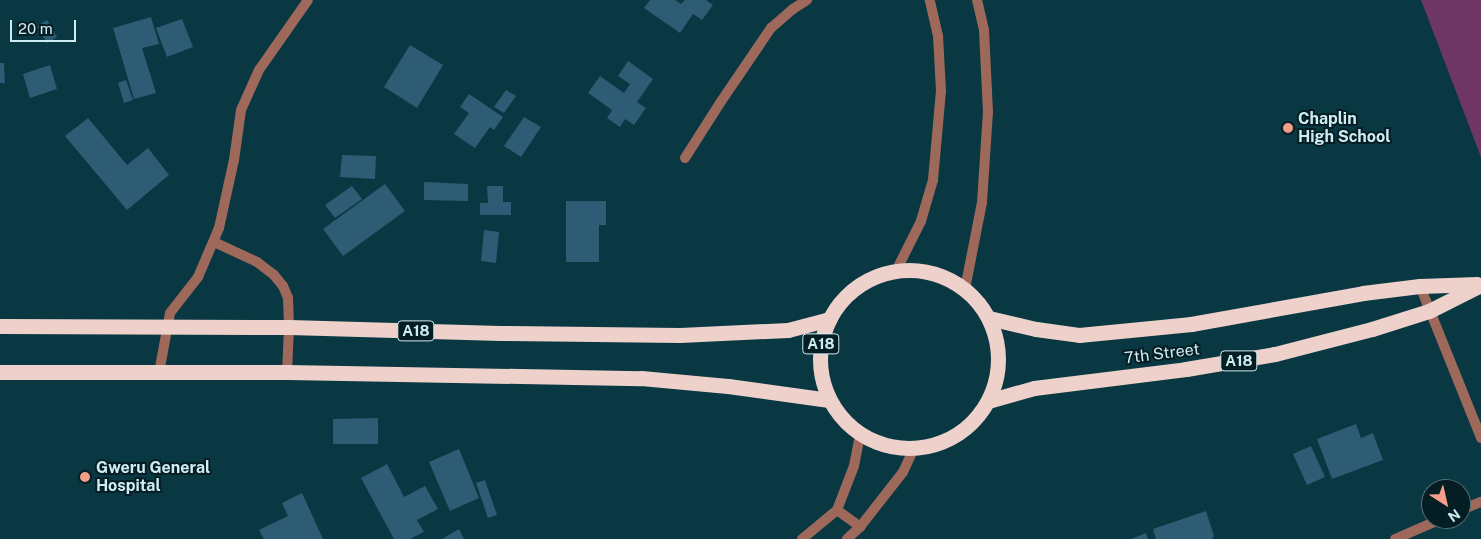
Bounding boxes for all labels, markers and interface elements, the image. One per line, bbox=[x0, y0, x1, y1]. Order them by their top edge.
scale bar bbox=[12, 10, 79, 42]
text: 20 m bbox=[18, 20, 53, 37]
place label: Chaplin High School bbox=[1298, 109, 1391, 147]
marker: Chaplin High School bbox=[1282, 122, 1294, 134]
road number: A18 bbox=[397, 318, 435, 344]
road number: A18 bbox=[802, 332, 840, 356]
street label: 7th Street bbox=[1123, 340, 1201, 368]
road number: A18 bbox=[1220, 348, 1258, 374]
place label: Gweru General Hospital bbox=[96, 458, 210, 496]
marker: Gweru General Hospital bbox=[78, 470, 92, 484]
north arrow bbox=[1421, 479, 1471, 529]
text: N bbox=[1445, 506, 1463, 525]

